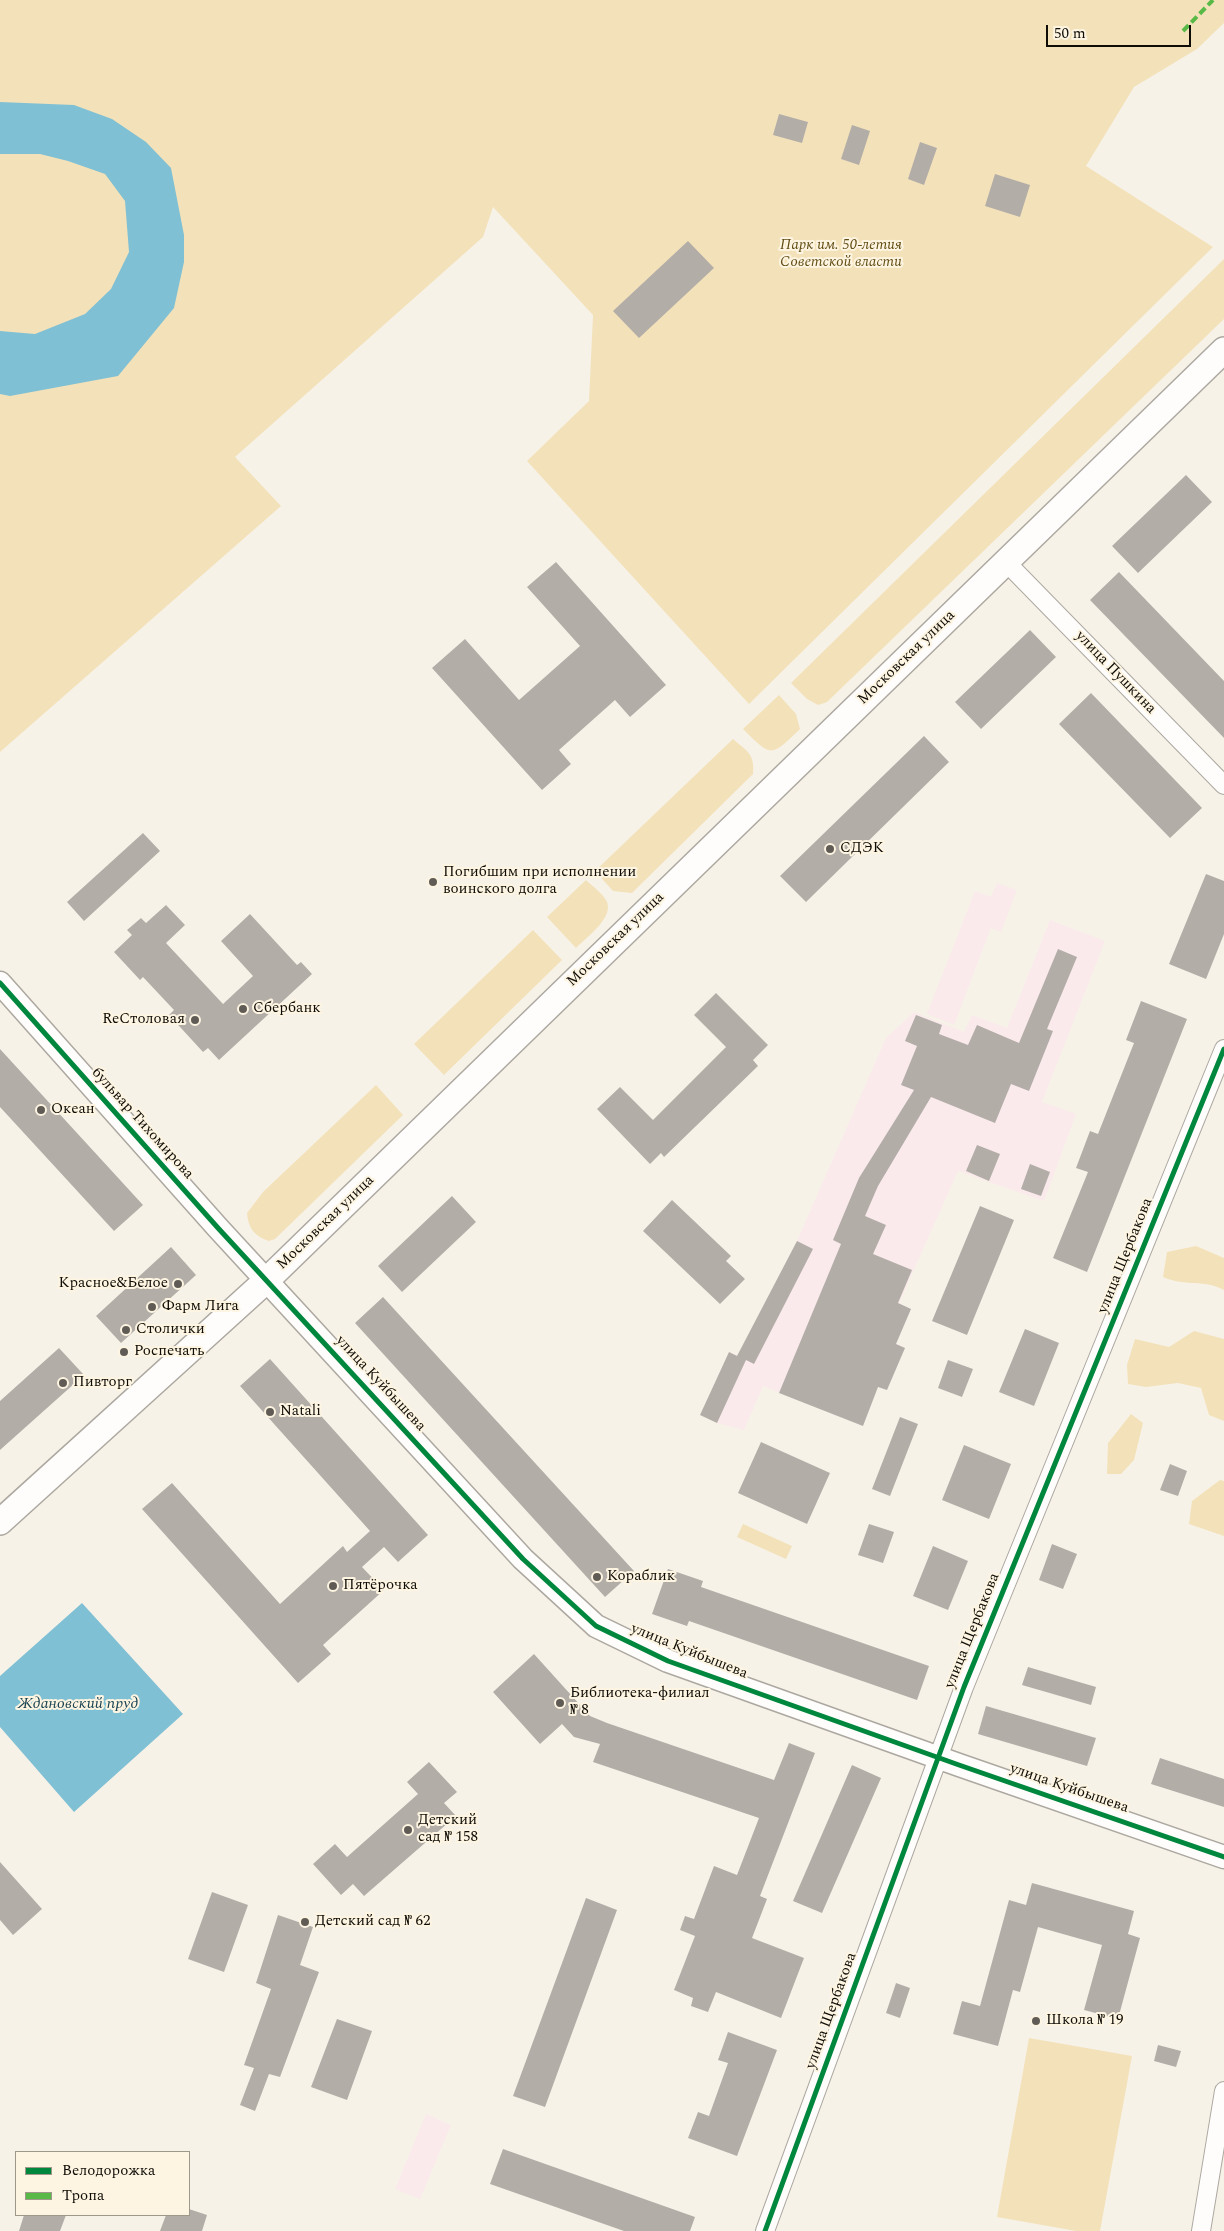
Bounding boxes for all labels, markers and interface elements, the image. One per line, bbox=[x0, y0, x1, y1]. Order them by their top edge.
scale bar bbox=[1049, 15, 1194, 47]
text: 50 m bbox=[1054, 22, 1086, 45]
park label: Парк им. 50-летия Советской власти bbox=[780, 237, 902, 272]
street label: Московская улица bbox=[855, 607, 959, 709]
street label: улица Пушкина bbox=[1071, 628, 1159, 718]
place label: СДЭК bbox=[840, 840, 884, 858]
marker: СДЭК bbox=[824, 843, 836, 855]
place label: Погибшим при исполнении воинского долга bbox=[443, 864, 636, 899]
marker: Погибшим при исполнении воинского долга bbox=[427, 876, 439, 888]
street label: Московская улица bbox=[564, 889, 668, 991]
place label: Сбербанк bbox=[253, 1000, 321, 1018]
marker: Сбербанк bbox=[237, 1003, 249, 1015]
place label: ReСтоловая bbox=[102, 1011, 185, 1029]
marker: ReСтоловая bbox=[189, 1014, 201, 1026]
street label: бульвар Тихомирова bbox=[87, 1064, 197, 1184]
place label: Океан bbox=[51, 1101, 95, 1119]
marker: Океан bbox=[35, 1104, 47, 1116]
street label: Московская улица bbox=[274, 1172, 378, 1274]
street label: улица Щербакова bbox=[1095, 1196, 1157, 1316]
place label: Красное&Белое bbox=[59, 1275, 168, 1293]
marker: Красное&Белое bbox=[172, 1278, 184, 1290]
place label: Фарм Лига bbox=[162, 1298, 239, 1316]
marker: Фарм Лига bbox=[146, 1301, 158, 1313]
place label: Столички bbox=[136, 1321, 205, 1339]
marker: Столички bbox=[120, 1324, 132, 1336]
street label: улица Куйбышева bbox=[331, 1332, 429, 1436]
place label: Роспечать bbox=[134, 1343, 205, 1361]
marker: Роспечать bbox=[118, 1346, 130, 1358]
place label: Пивторг bbox=[73, 1374, 132, 1392]
marker: Пивторг bbox=[57, 1377, 69, 1389]
place label: Natali bbox=[280, 1403, 321, 1421]
marker: Natali bbox=[264, 1406, 276, 1418]
place label: Кораблик bbox=[607, 1568, 675, 1586]
marker: Кораблик bbox=[591, 1571, 603, 1583]
street label: улица Щербакова bbox=[942, 1571, 1004, 1691]
place label: Пятёрочка bbox=[343, 1577, 418, 1595]
marker: Пятёрочка bbox=[327, 1580, 339, 1592]
street label: улица Куйбышева bbox=[628, 1620, 750, 1684]
place label: Библиотека-филиал № 8 bbox=[570, 1685, 710, 1720]
water label: Ждановский пруд bbox=[17, 1695, 139, 1715]
marker: Библиотека-филиал № 8 bbox=[554, 1697, 566, 1709]
street label: улица Куйбышева bbox=[1007, 1760, 1131, 1818]
place label: Детский сад № 158 bbox=[418, 1812, 478, 1847]
marker: Детский сад № 158 bbox=[402, 1824, 414, 1836]
place label: Детский сад № 62 bbox=[315, 1913, 430, 1931]
marker: Детский сад № 62 bbox=[299, 1916, 311, 1928]
street label: улица Щербакова bbox=[803, 1950, 861, 2072]
place label: Школа № 19 bbox=[1046, 2012, 1123, 2030]
marker: Школа № 19 bbox=[1030, 2015, 1042, 2027]
legend bbox=[15, 2151, 190, 2216]
text: Велодорожка bbox=[62, 2159, 155, 2182]
text: Тропа bbox=[62, 2184, 104, 2207]

